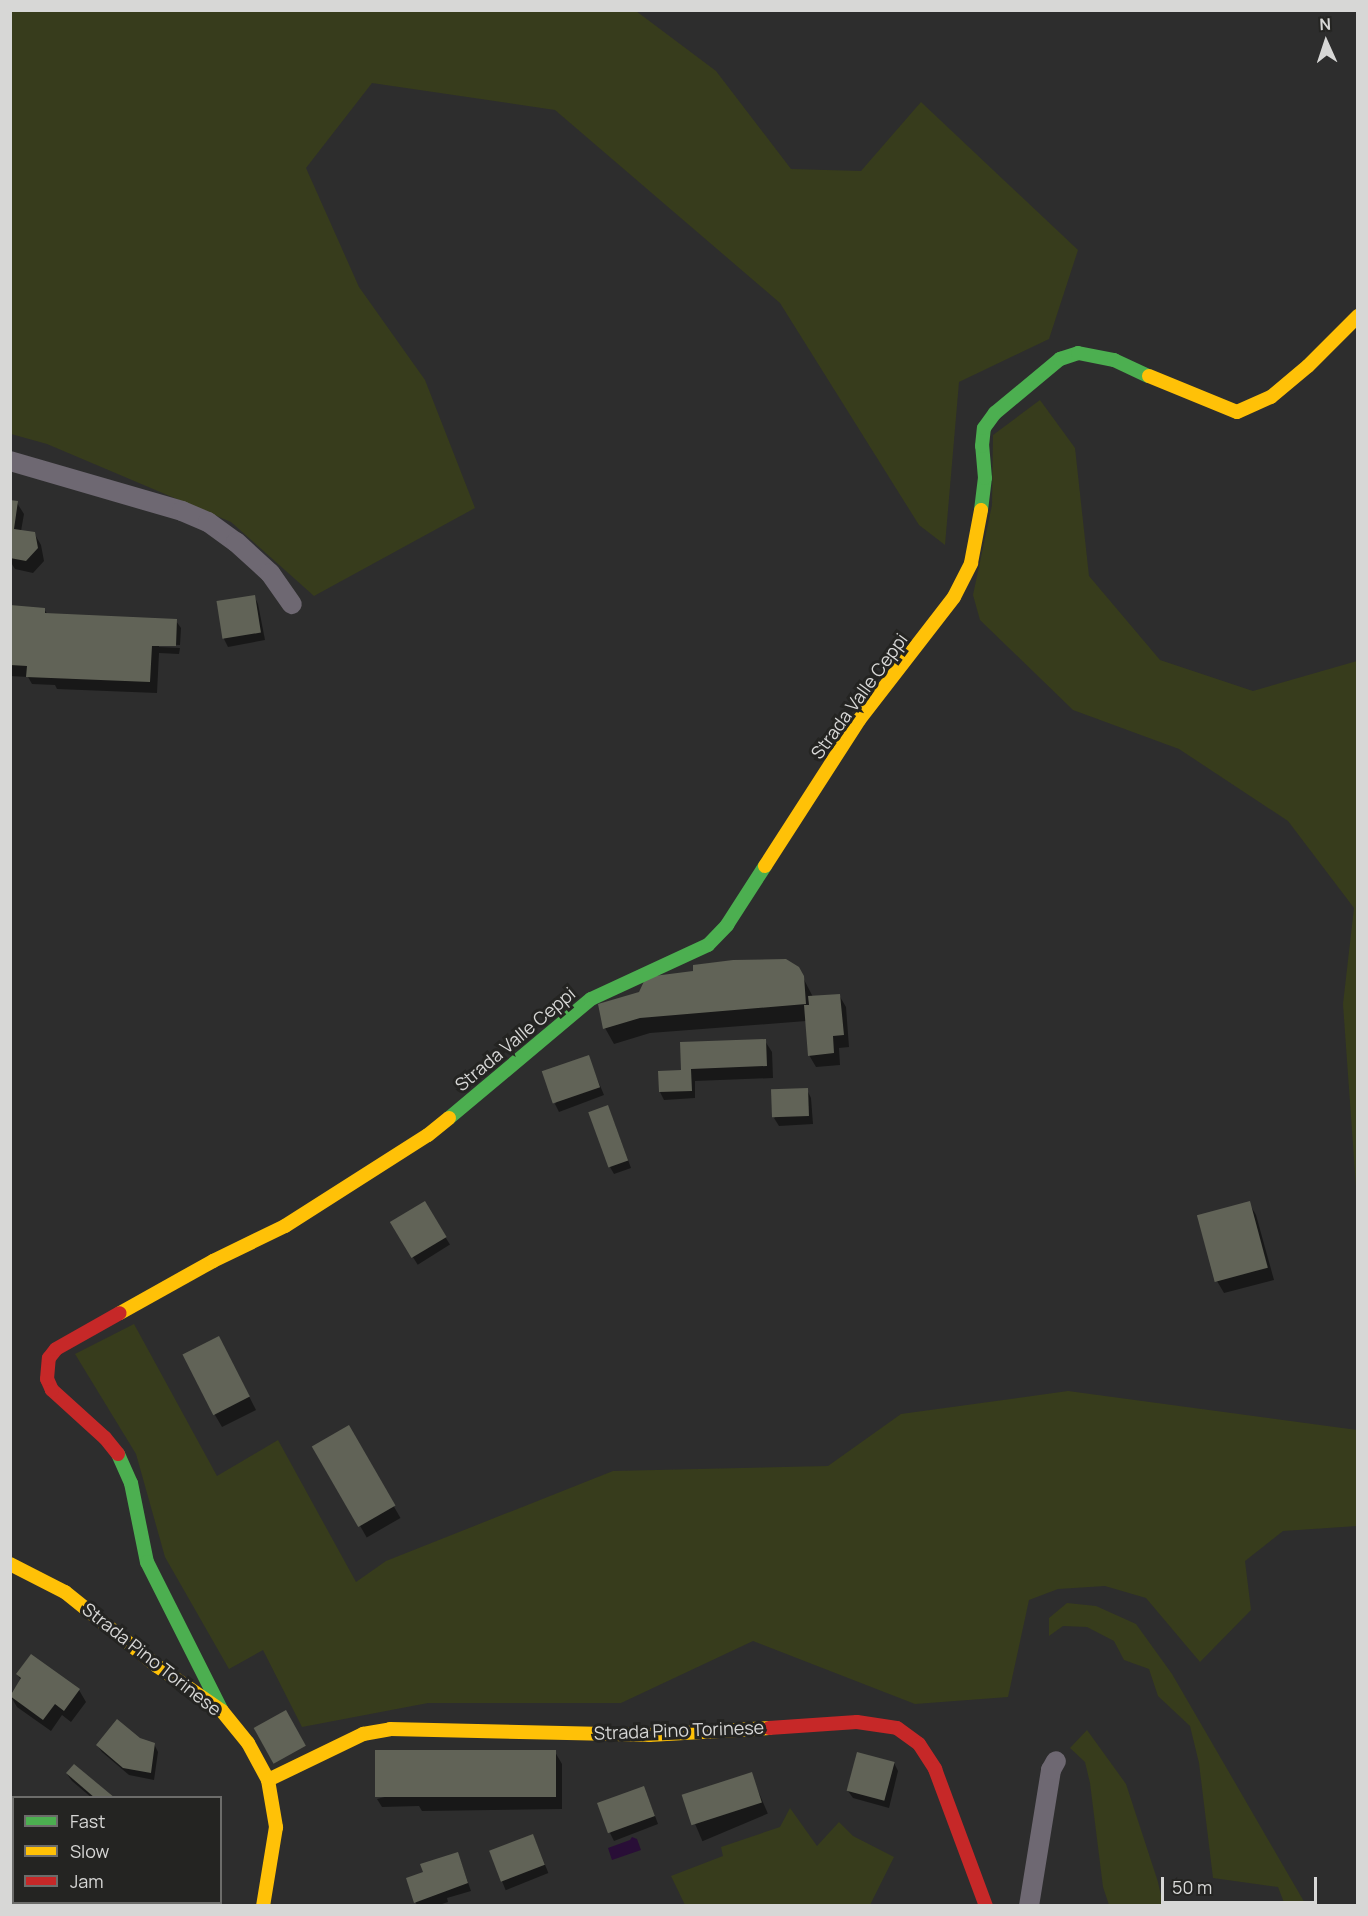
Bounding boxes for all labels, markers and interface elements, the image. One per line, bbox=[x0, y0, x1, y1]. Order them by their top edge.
north arrow bbox=[1296, 12, 1356, 72]
text: N bbox=[1319, 13, 1331, 35]
street label: Strada Valle Ceppi bbox=[806, 629, 912, 763]
street label: Strada Valle Ceppi bbox=[451, 983, 579, 1095]
street label: Strada Pino Torinese bbox=[78, 1598, 226, 1720]
street label: Strada Pino Torinese bbox=[593, 1716, 765, 1744]
legend bbox=[12, 1796, 222, 1904]
text: Fast bbox=[70, 1809, 105, 1833]
text: Slow bbox=[70, 1839, 109, 1863]
scale bar bbox=[1164, 1865, 1320, 1903]
text: Jam bbox=[70, 1869, 104, 1893]
text: 50 m bbox=[1172, 1875, 1212, 1899]

